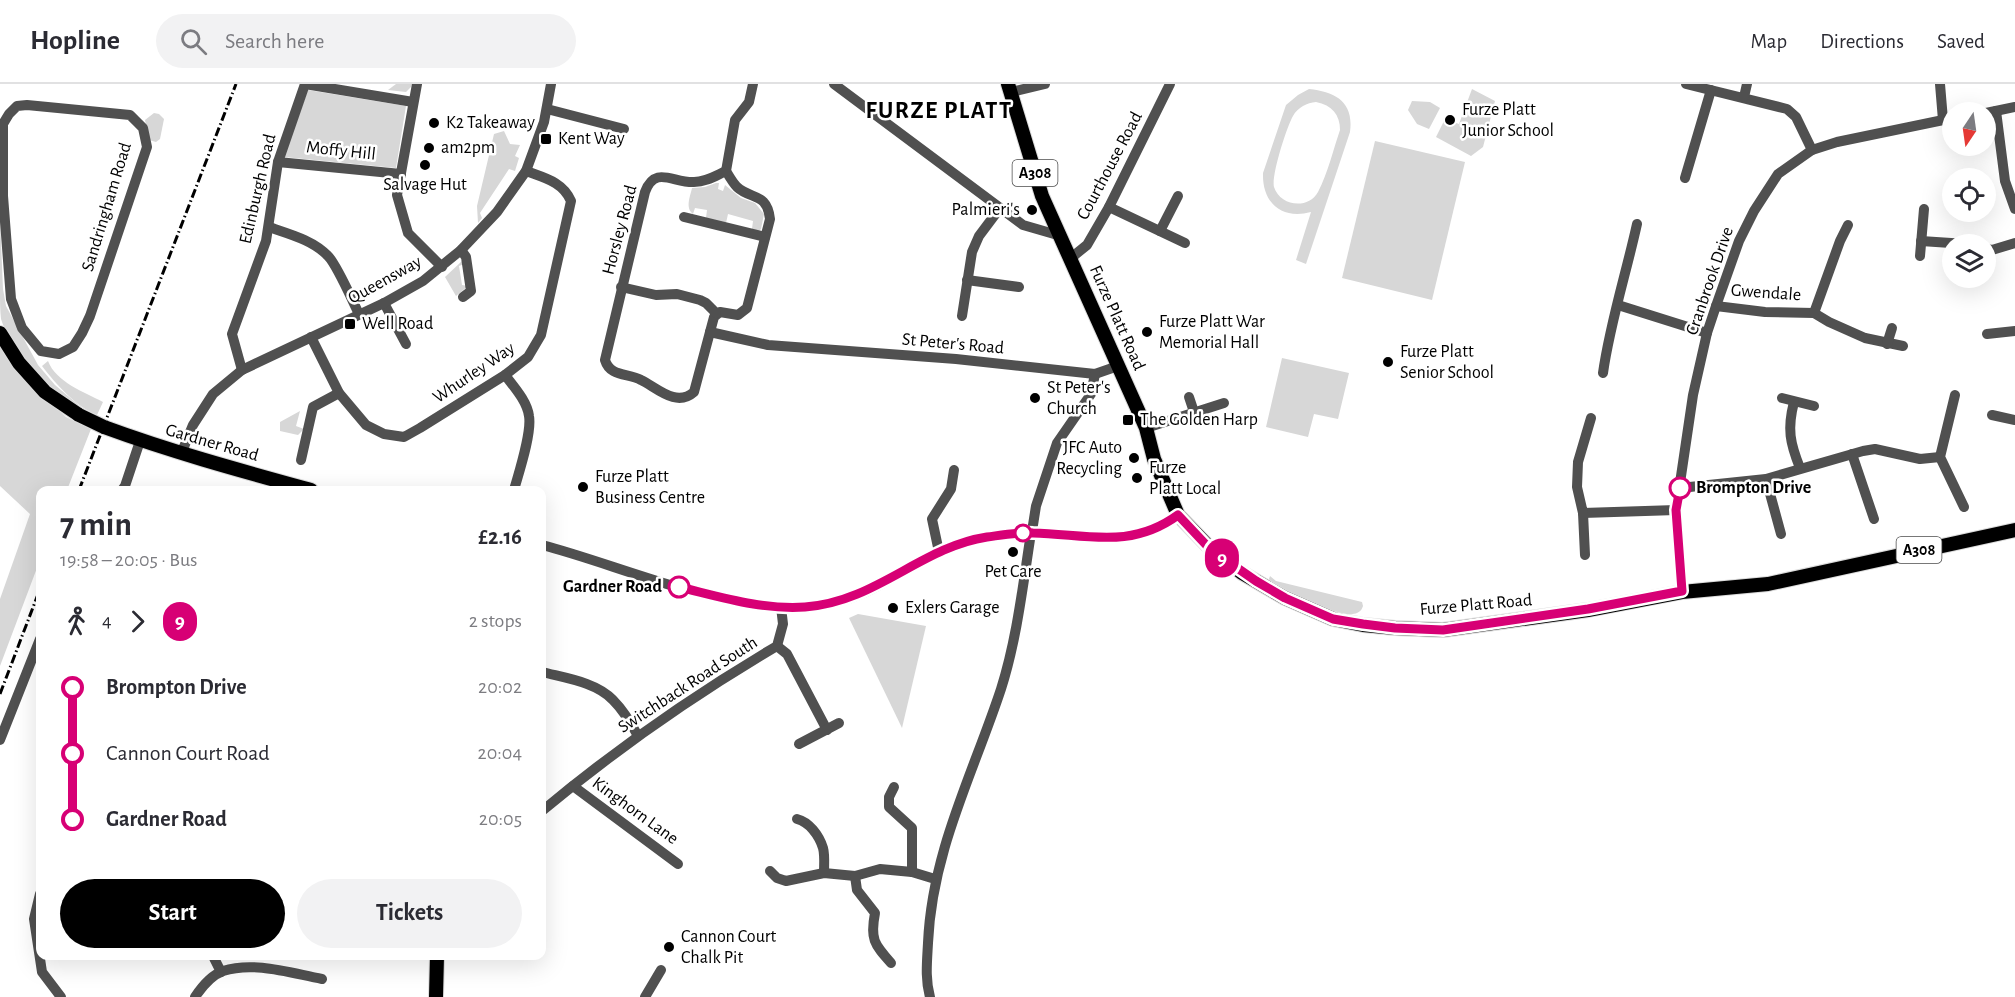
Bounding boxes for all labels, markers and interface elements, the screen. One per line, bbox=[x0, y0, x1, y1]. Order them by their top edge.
search box bbox=[156, 14, 576, 68]
icon: search bbox=[177, 25, 210, 58]
text: Hopline bbox=[30, 27, 120, 55]
text: Search here bbox=[225, 30, 324, 52]
text: Map bbox=[1751, 31, 1787, 52]
text: Directions bbox=[1820, 31, 1904, 52]
text: Saved bbox=[1937, 31, 1985, 52]
district label: FURZE PLATT bbox=[866, 99, 1012, 123]
place label: Furze Platt Junior School bbox=[1462, 101, 1554, 140]
north arrow bbox=[1942, 102, 1996, 156]
map controls bbox=[1942, 102, 1996, 288]
street label: Courthouse Road bbox=[1074, 109, 1146, 223]
marker: Furze Platt Junior School bbox=[1443, 113, 1457, 127]
place label: K2 Takeaway bbox=[446, 114, 535, 132]
marker: K2 Takeaway bbox=[427, 116, 441, 130]
place label: Kent Way bbox=[558, 130, 625, 148]
street label: Edinburgh Road bbox=[237, 132, 279, 246]
marker: Kent Way bbox=[539, 132, 553, 146]
street label: Moffy Hill bbox=[305, 138, 377, 164]
place label: am2pm bbox=[441, 139, 495, 157]
street label: Sandringham Road bbox=[79, 140, 135, 274]
marker: am2pm bbox=[422, 141, 436, 155]
marker: Salvage Hut bbox=[418, 158, 432, 172]
road number: A308 bbox=[1012, 160, 1058, 186]
button: locate bbox=[1942, 168, 1996, 222]
place label: Salvage Hut bbox=[383, 176, 467, 194]
street label: Horsley Road bbox=[599, 183, 641, 277]
place label: Palmieri's bbox=[951, 201, 1020, 219]
marker: Palmieri's bbox=[1025, 203, 1039, 217]
street label: Cranbrook Drive bbox=[1683, 225, 1737, 337]
button: layers bbox=[1942, 234, 1996, 288]
street label: Queensway bbox=[345, 252, 425, 307]
street label: Furze Platt Road bbox=[1086, 263, 1148, 373]
street label: Gwendale bbox=[1730, 282, 1802, 304]
place label: Furze Platt War Memorial Hall bbox=[1159, 313, 1265, 352]
place label: Well Road bbox=[362, 315, 433, 333]
marker: Well Road bbox=[343, 317, 357, 331]
marker: Furze Platt War Memorial Hall bbox=[1140, 325, 1154, 339]
street label: St Peter's Road bbox=[901, 331, 1005, 357]
street label: Whurley Way bbox=[430, 339, 518, 407]
place label: Furze Platt Senior School bbox=[1400, 343, 1494, 382]
marker: Furze Platt Senior School bbox=[1381, 355, 1395, 369]
place label: St Peter's Church bbox=[1047, 379, 1111, 418]
marker: St Peter's Church bbox=[1028, 391, 1042, 405]
place label: The Golden Harp bbox=[1140, 411, 1258, 429]
marker: The Golden Harp bbox=[1121, 413, 1135, 427]
street label: Gardner Road bbox=[163, 421, 261, 465]
place label: JFC Auto Recycling bbox=[1056, 439, 1122, 478]
marker: JFC Auto Recycling bbox=[1127, 451, 1141, 465]
place label: Furze Platt Local bbox=[1149, 459, 1221, 498]
place label: Furze Platt Business Centre bbox=[595, 468, 705, 507]
marker: Furze Platt Local bbox=[1130, 471, 1144, 485]
marker: Brompton Drive bbox=[1669, 477, 1691, 499]
place label: Brompton Drive bbox=[1696, 479, 1811, 497]
marker: Furze Platt Business Centre bbox=[576, 480, 590, 494]
text: 7 min bbox=[60, 509, 132, 542]
unlabelled marker bbox=[1014, 524, 1032, 542]
text: £2.16 bbox=[478, 526, 522, 548]
road number: A308 bbox=[1896, 537, 1942, 563]
line badge: 9 bbox=[1202, 538, 1242, 578]
marker: Pet Care bbox=[1006, 545, 1020, 559]
text: 9 bbox=[1217, 548, 1227, 569]
text: 19:58 – 20:05 · Bus bbox=[60, 550, 198, 570]
place label: Pet Care bbox=[984, 563, 1042, 581]
marker: Gardner Road bbox=[668, 576, 690, 598]
place label: Gardner Road bbox=[563, 578, 663, 596]
street label: Furze Platt Road bbox=[1419, 591, 1533, 619]
place label: Exlers Garage bbox=[905, 599, 999, 617]
marker: Exlers Garage bbox=[886, 601, 900, 615]
icon: walk bbox=[60, 605, 93, 638]
icon: forward bbox=[121, 605, 154, 638]
text: 4 bbox=[102, 611, 112, 631]
text: 9 bbox=[175, 611, 185, 632]
text: 2 stops bbox=[469, 611, 522, 631]
street label: Switchback Road South bbox=[615, 633, 761, 737]
text: Brompton Drive bbox=[106, 676, 247, 698]
text: 20:02 bbox=[478, 677, 522, 697]
text: Cannon Court Road bbox=[106, 742, 270, 764]
text: 20:04 bbox=[478, 743, 522, 763]
street label: Kinghorn Lane bbox=[589, 774, 681, 848]
text: Gardner Road bbox=[106, 808, 227, 830]
text: 20:05 bbox=[479, 809, 522, 829]
button: Start bbox=[60, 879, 285, 948]
button: Tickets bbox=[297, 879, 522, 948]
place label: Cannon Court Chalk Pit bbox=[681, 928, 776, 967]
marker: Cannon Court Chalk Pit bbox=[662, 940, 676, 954]

